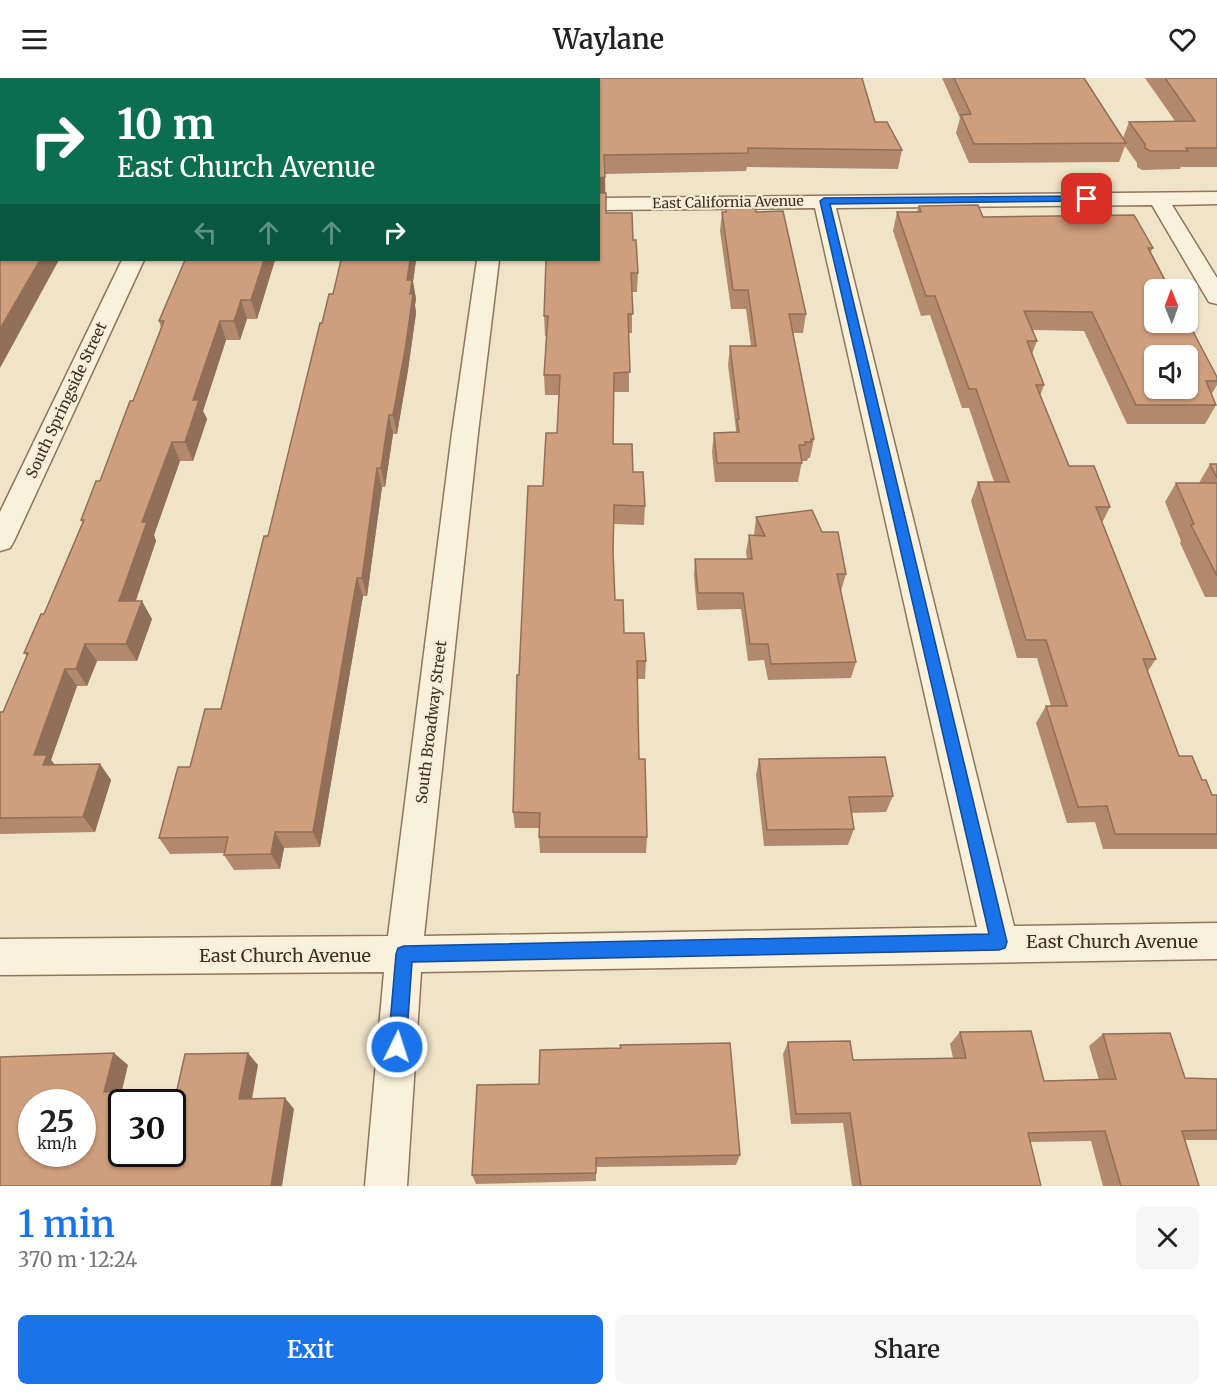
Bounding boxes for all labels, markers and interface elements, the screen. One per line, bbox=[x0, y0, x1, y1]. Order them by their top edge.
text: Waylane bbox=[553, 22, 664, 56]
icon: menu bbox=[18, 23, 51, 56]
icon: heart bbox=[1166, 23, 1199, 56]
text: 10 m bbox=[117, 98, 215, 150]
icon: right bbox=[18, 102, 96, 180]
text: East Church Avenue bbox=[117, 150, 375, 184]
pin bbox=[1061, 173, 1112, 224]
icon: arrive bbox=[1070, 182, 1103, 215]
street label: East California Avenue bbox=[652, 192, 804, 212]
icon: left bbox=[189, 216, 222, 249]
icon: ahead bbox=[252, 216, 285, 249]
icon: ahead bbox=[315, 216, 348, 249]
icon: right bbox=[378, 216, 411, 249]
north arrow bbox=[1144, 279, 1198, 333]
map controls bbox=[1144, 279, 1198, 399]
street label: South Springside Street bbox=[21, 319, 111, 481]
button: sound bbox=[1144, 345, 1198, 399]
street label: South Broadway Street bbox=[412, 639, 450, 805]
street label: East Church Avenue bbox=[1026, 930, 1198, 953]
street label: East Church Avenue bbox=[199, 944, 371, 967]
position arrow bbox=[365, 1015, 429, 1079]
speed limit sign: 30 bbox=[108, 1089, 186, 1167]
text: 25 bbox=[40, 1102, 74, 1140]
text: km/h bbox=[37, 1134, 77, 1153]
text: 1 min bbox=[18, 1202, 115, 1247]
button: close bbox=[1136, 1206, 1199, 1269]
text: 370 m · 12:24 bbox=[18, 1247, 137, 1272]
button: Exit bbox=[18, 1315, 603, 1384]
button: Share bbox=[615, 1315, 1199, 1384]

